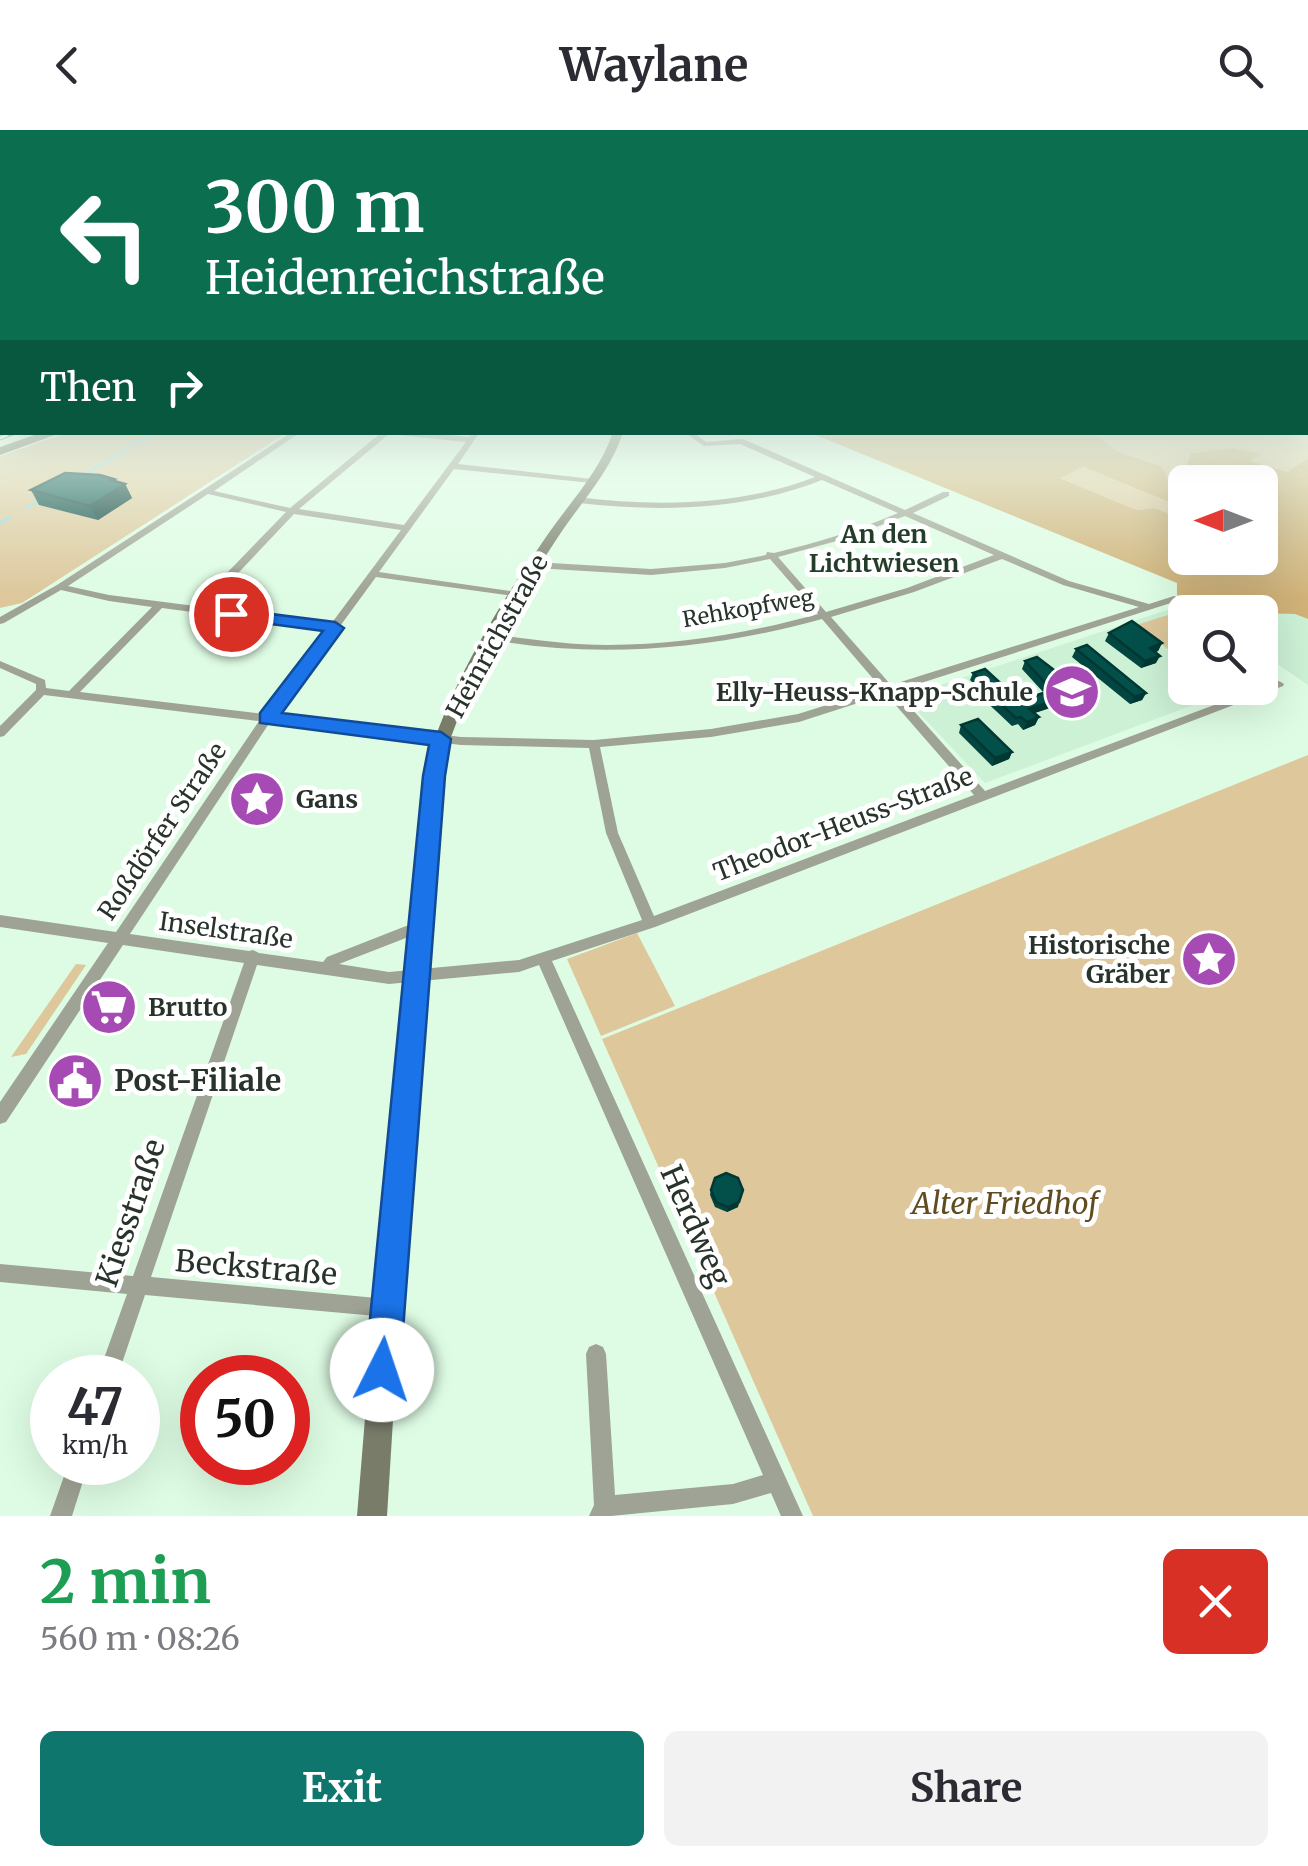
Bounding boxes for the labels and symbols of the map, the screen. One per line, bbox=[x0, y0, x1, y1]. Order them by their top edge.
north arrow bbox=[1168, 465, 1278, 575]
district label: An den Lichtwiesen bbox=[809, 518, 959, 579]
street label: Heinrichstraße bbox=[439, 549, 555, 723]
pin bbox=[189, 572, 274, 657]
street label: Rehkopfweg bbox=[680, 583, 816, 633]
school or university icon: Elly-Heuss-Knapp-Schule bbox=[1042, 662, 1102, 722]
place label: Elly-Heuss-Knapp-Schule bbox=[716, 676, 1033, 708]
street label: Roßdörfer Straße bbox=[91, 736, 233, 926]
street label: Theodor-Heuss-Straße bbox=[709, 760, 977, 888]
place icon: Gans bbox=[227, 769, 287, 829]
place label: Gans bbox=[296, 783, 358, 815]
street label: Inselstraße bbox=[157, 905, 295, 955]
place label: Historische Gräber bbox=[1028, 929, 1170, 990]
place icon: Historische Gräber bbox=[1179, 929, 1239, 989]
supermarket icon: Brutto bbox=[79, 977, 139, 1037]
place label: Brutto bbox=[148, 991, 228, 1023]
public building icon: Post-Filiale bbox=[45, 1051, 105, 1111]
place label: Post-Filiale bbox=[114, 1061, 281, 1099]
street label: Kiesstraße bbox=[87, 1134, 173, 1291]
street label: Herdweg bbox=[652, 1159, 740, 1292]
park label: Alter Friedhof bbox=[910, 1184, 1102, 1222]
street label: Beckstraße bbox=[174, 1241, 339, 1293]
position arrow bbox=[330, 1318, 434, 1422]
speed limit sign: 50 bbox=[180, 1355, 310, 1485]

